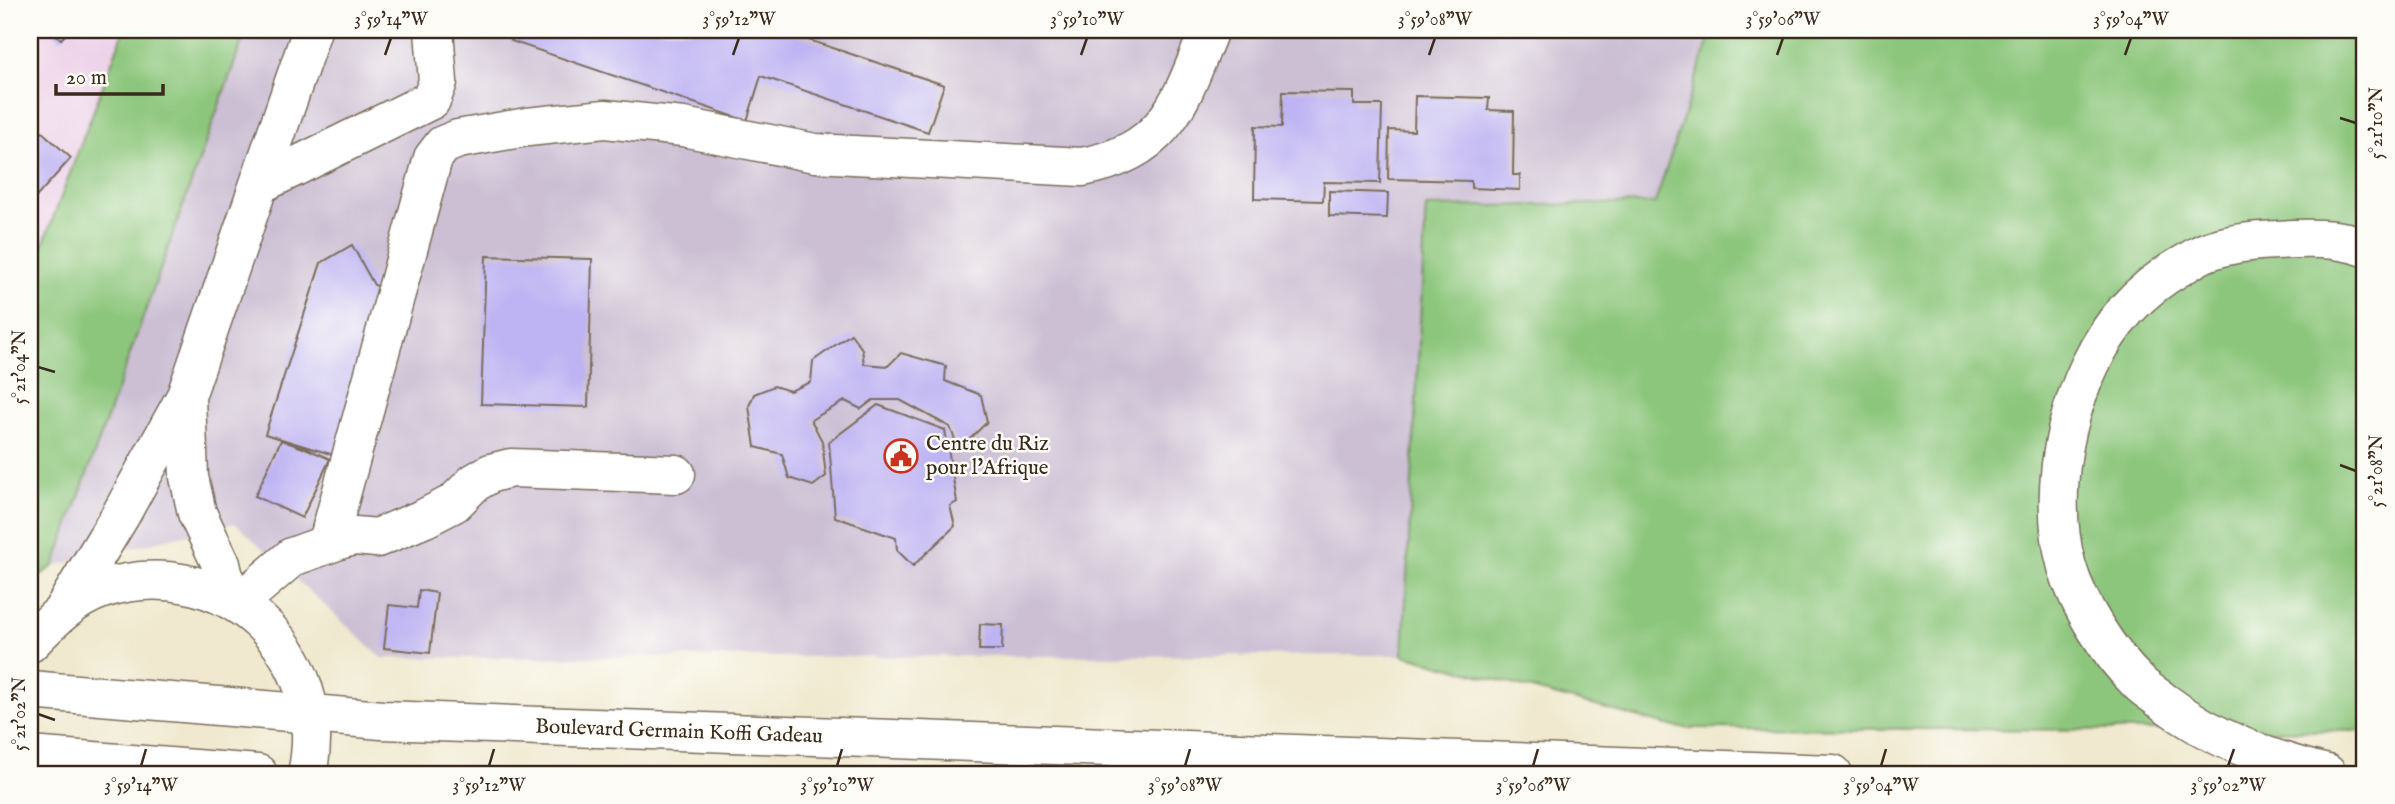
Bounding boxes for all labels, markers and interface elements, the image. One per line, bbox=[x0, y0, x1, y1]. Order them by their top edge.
text: 3°59'14"W bbox=[354, 9, 429, 32]
text: 3°59'12"W bbox=[702, 9, 776, 32]
text: 3°59'10"W bbox=[1050, 9, 1124, 32]
text: 3°59'08"W bbox=[1398, 9, 1473, 32]
text: 3°59'06"W bbox=[1746, 9, 1821, 32]
text: 3°59'04"W bbox=[2093, 9, 2170, 32]
scale bar bbox=[56, 52, 163, 96]
text: 20 m bbox=[66, 65, 107, 92]
text: 5°21'10"N bbox=[2366, 86, 2389, 159]
text: 5°21'04"N bbox=[9, 329, 32, 404]
place label: Centre du Riz pour l'Afrique bbox=[926, 431, 1049, 482]
text: 5°21'08"N bbox=[2366, 434, 2389, 507]
public building icon: Centre du Riz pour l'Afrique bbox=[882, 437, 920, 475]
text: 5°21'02"N bbox=[9, 677, 32, 751]
street label: Boulevard Germain Koffi Gadeau bbox=[535, 713, 823, 751]
text: 3°59'14"W bbox=[104, 775, 179, 798]
text: 3°59'12"W bbox=[452, 775, 526, 798]
text: 3°59'10"W bbox=[800, 775, 874, 798]
text: 3°59'08"W bbox=[1148, 775, 1223, 798]
text: 3°59'06"W bbox=[1496, 775, 1571, 798]
text: 3°59'04"W bbox=[1843, 775, 1920, 798]
text: 3°59'02"W bbox=[2190, 775, 2266, 798]

